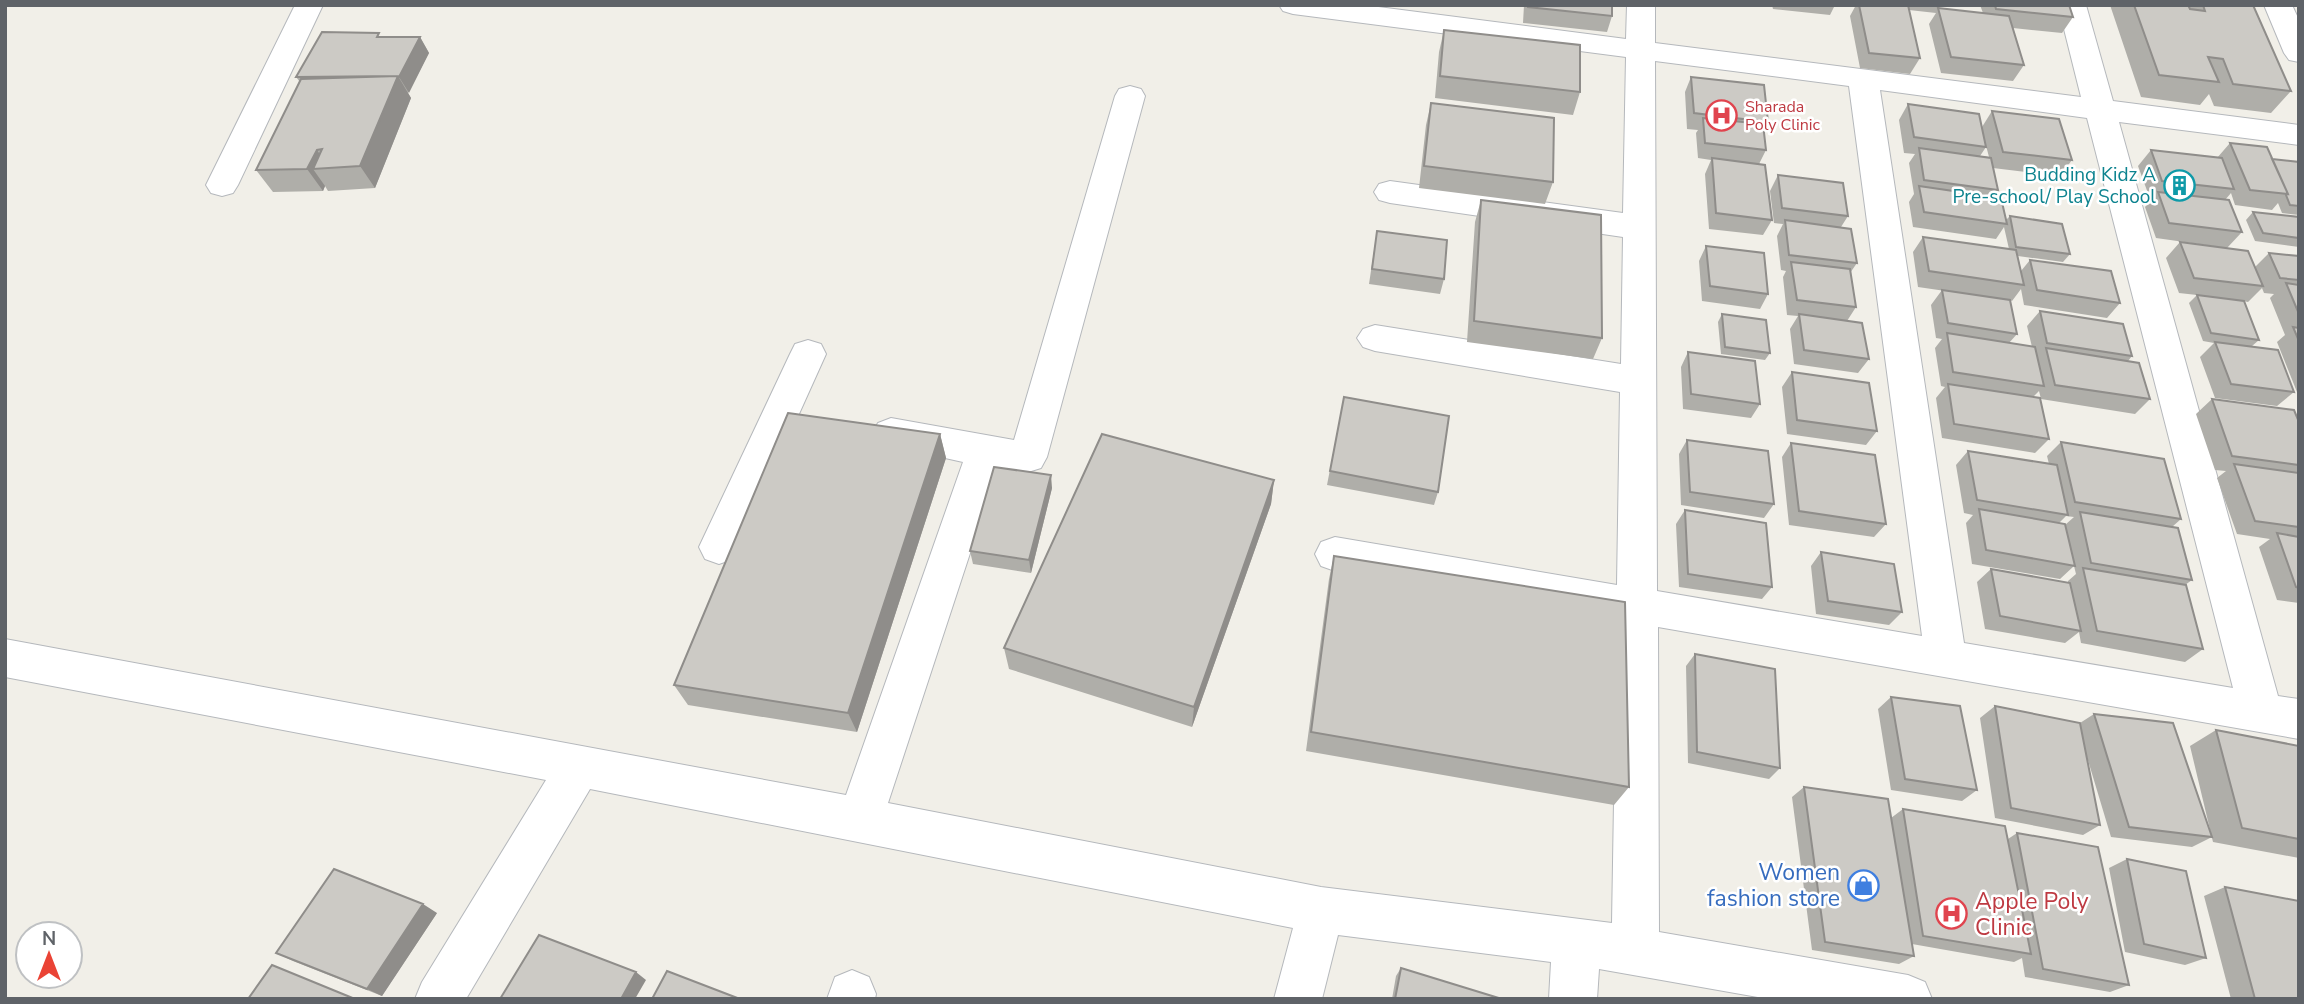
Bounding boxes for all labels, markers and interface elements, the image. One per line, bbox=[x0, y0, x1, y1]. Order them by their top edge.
place label: Sharada Poly Clinic bbox=[1745, 96, 1821, 136]
hospital icon: Sharada Poly Clinic bbox=[1705, 98, 1739, 132]
place label: Budding Kidz A Pre-school/ Play School bbox=[1952, 162, 2156, 210]
building icon: Budding Kidz A Pre-school/ Play School bbox=[2162, 168, 2196, 202]
place label: Women fashion store bbox=[1707, 857, 1840, 914]
shop icon: Women fashion store bbox=[1846, 868, 1880, 902]
place label: Apple Poly Clinic bbox=[1975, 886, 2089, 943]
hospital icon: Apple Poly Clinic bbox=[1935, 897, 1969, 931]
north arrow bbox=[14, 920, 84, 990]
text: N bbox=[42, 926, 56, 952]

